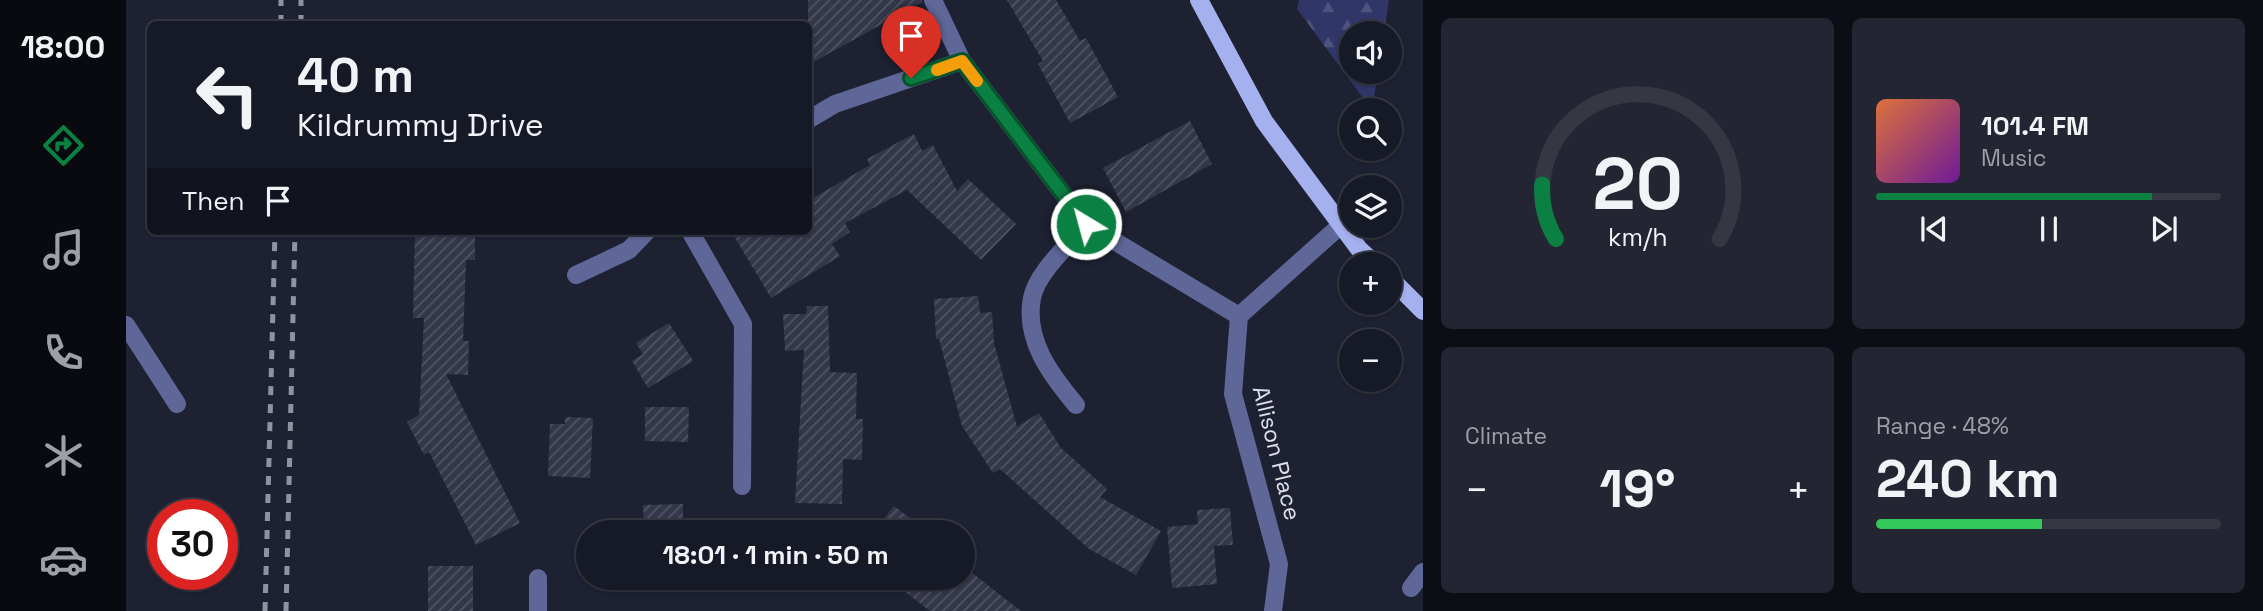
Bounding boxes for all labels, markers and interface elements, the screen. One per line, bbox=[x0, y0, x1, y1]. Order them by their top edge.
pin bbox=[881, 6, 941, 78]
icon: arrive bbox=[892, 17, 930, 55]
map controls bbox=[1339, 21, 1402, 392]
button: sound bbox=[1339, 21, 1402, 84]
text: 18:00 bbox=[21, 27, 105, 67]
text: 40 m bbox=[297, 44, 414, 106]
icon: left bbox=[182, 49, 273, 140]
button: search bbox=[1339, 98, 1402, 161]
text: Kildrummy Drive bbox=[297, 105, 544, 145]
text: 101.4 FM bbox=[1981, 109, 2089, 143]
icon: directions bbox=[39, 121, 88, 170]
text: 20 bbox=[1592, 138, 1683, 231]
text: Music bbox=[1981, 143, 2046, 173]
button: layers bbox=[1339, 175, 1402, 238]
icon: arrive bbox=[259, 182, 297, 220]
text: Then bbox=[182, 184, 245, 218]
position arrow bbox=[1049, 187, 1123, 261]
icon: previous bbox=[1915, 210, 1953, 248]
icon: pause bbox=[2030, 210, 2068, 248]
icon: next bbox=[2145, 210, 2183, 248]
text: km/h bbox=[1608, 221, 1667, 253]
icon: music bbox=[39, 225, 88, 274]
button: + bbox=[1339, 252, 1402, 315]
icon: phone bbox=[39, 328, 88, 377]
button: − bbox=[1339, 329, 1402, 392]
street label: Allison Place bbox=[1246, 383, 1308, 523]
text: Range · 48% bbox=[1876, 411, 2009, 441]
text: Climate bbox=[1465, 421, 1547, 451]
icon: climate bbox=[39, 431, 88, 480]
text: 240 km bbox=[1876, 446, 2060, 512]
text: 19° bbox=[1599, 456, 1676, 522]
text: − bbox=[1465, 466, 1489, 514]
text: + bbox=[1786, 466, 1810, 514]
speed limit sign: 30 bbox=[147, 499, 238, 590]
icon: car bbox=[39, 535, 88, 584]
text: 18:01 · 1 min · 50 m bbox=[662, 538, 889, 572]

